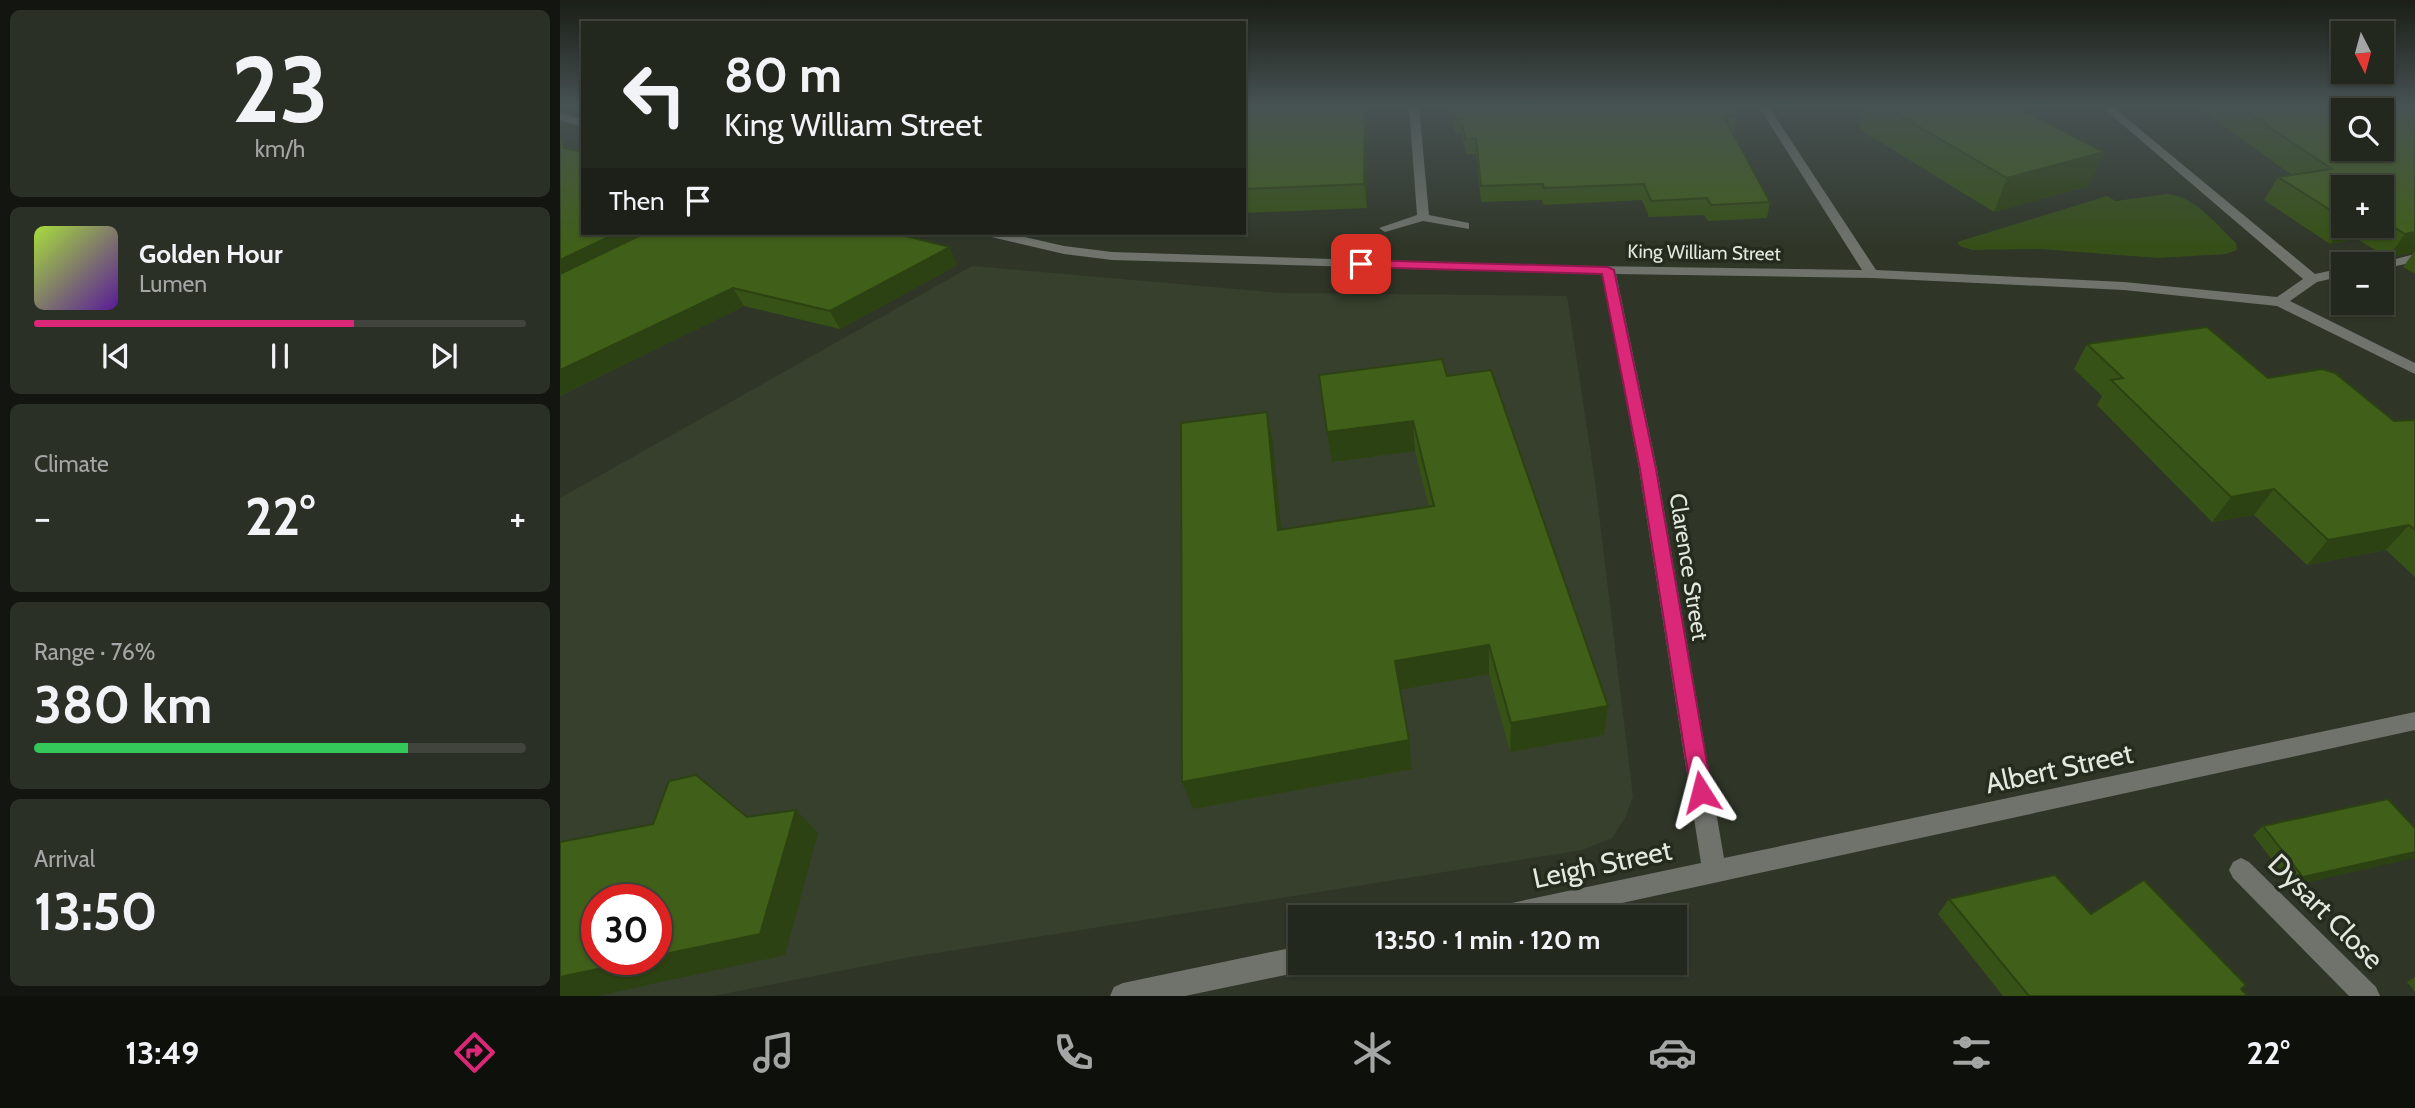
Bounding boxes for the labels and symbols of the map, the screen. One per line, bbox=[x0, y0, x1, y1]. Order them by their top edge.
north arrow bbox=[2331, 21, 2394, 84]
pin bbox=[1331, 234, 1391, 294]
street label: King William Street bbox=[1627, 240, 1781, 265]
street label: Clarence Street bbox=[1664, 491, 1714, 643]
street label: Albert Street bbox=[1982, 736, 2136, 800]
position arrow bbox=[1664, 755, 1738, 829]
street label: Leigh Street bbox=[1529, 833, 1675, 895]
street label: Dysart Close bbox=[2261, 846, 2391, 976]
speed limit sign: 30 bbox=[581, 884, 672, 975]

